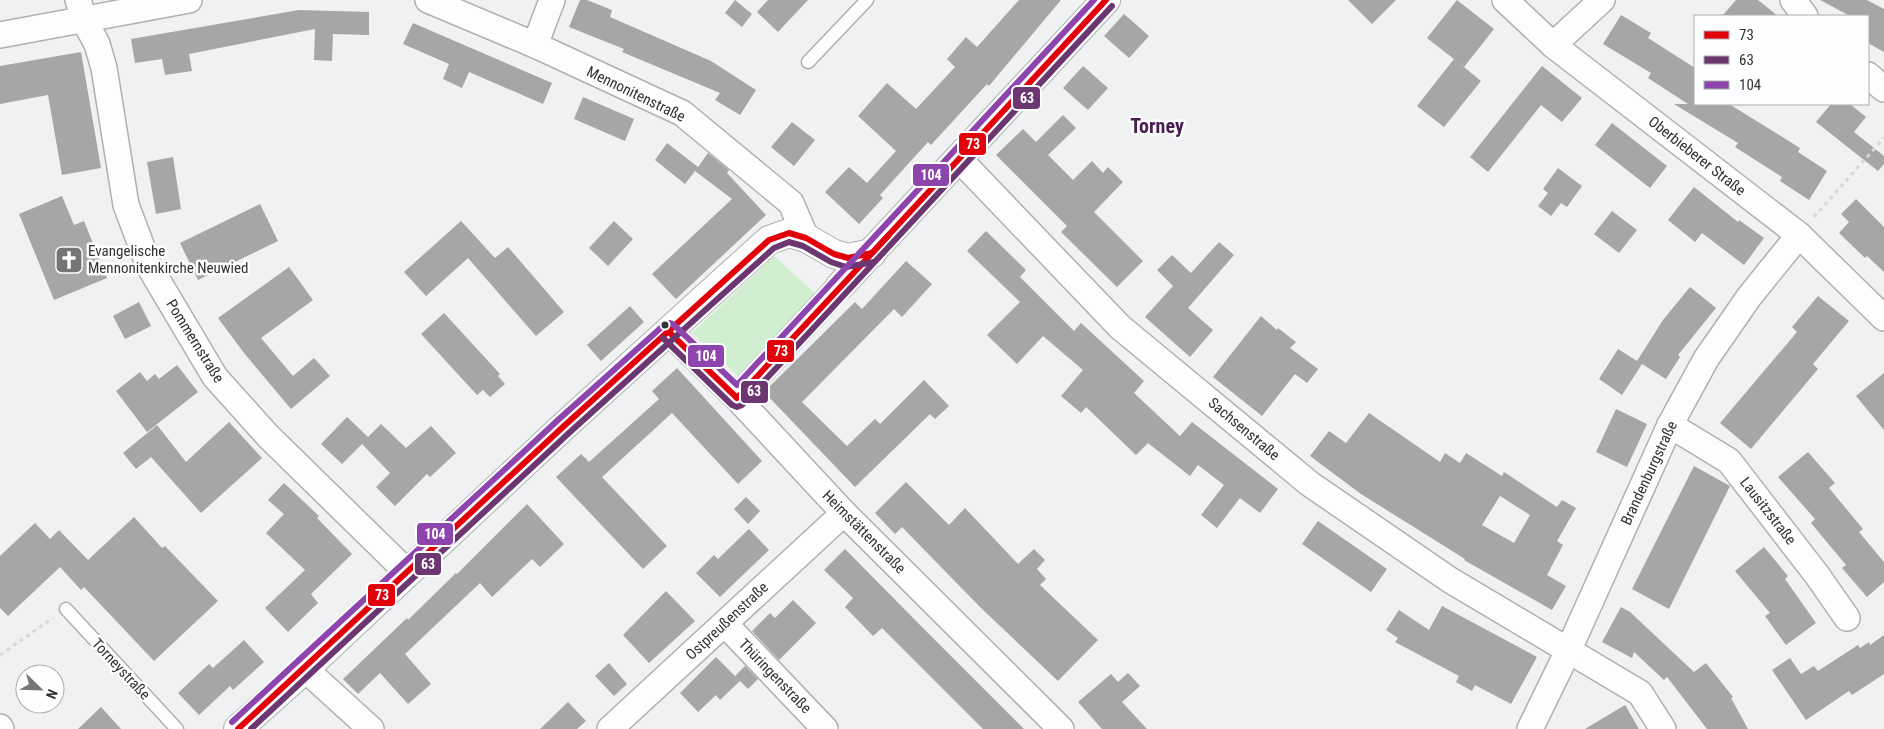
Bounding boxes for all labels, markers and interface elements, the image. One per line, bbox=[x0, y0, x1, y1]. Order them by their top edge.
legend bbox=[1694, 15, 1869, 105]
text: 73 bbox=[1739, 26, 1754, 44]
text: 63 bbox=[1739, 51, 1754, 69]
street label: Mennonitenstraße bbox=[584, 62, 688, 126]
text: 104 bbox=[1739, 76, 1761, 94]
line badge: 63 bbox=[1012, 86, 1041, 110]
text: 63 bbox=[1020, 90, 1034, 106]
street label: Oberbieberer Straße bbox=[1645, 112, 1749, 200]
district label: Torney bbox=[1130, 114, 1184, 138]
line badge: 73 bbox=[958, 132, 987, 156]
text: 73 bbox=[966, 136, 980, 152]
line badge: 104 bbox=[912, 163, 950, 187]
text: 104 bbox=[920, 167, 942, 183]
place label: Evangelische Mennonitenkirche Neuwied bbox=[88, 242, 248, 277]
church icon: Evangelische Mennonitenkirche Neuwied bbox=[54, 245, 84, 275]
street label: Pommernstraße bbox=[162, 296, 228, 386]
unlabelled marker bbox=[660, 320, 670, 330]
line badge: 73 bbox=[766, 339, 795, 363]
text: 73 bbox=[774, 343, 788, 359]
line badge: 104 bbox=[687, 344, 725, 368]
text: 104 bbox=[695, 348, 717, 364]
line badge: 63 bbox=[740, 380, 769, 404]
text: 63 bbox=[747, 383, 761, 399]
street label: Sachsenstraße bbox=[1205, 394, 1283, 464]
street label: Brandenburgstraße bbox=[1617, 418, 1681, 528]
street label: Lausitzstraße bbox=[1736, 474, 1800, 548]
street label: Heimstättenstraße bbox=[819, 487, 909, 577]
line badge: 104 bbox=[416, 522, 454, 546]
text: 104 bbox=[424, 526, 446, 542]
line badge: 63 bbox=[414, 552, 442, 576]
text: 63 bbox=[421, 556, 435, 572]
street label: Ostpreußenstraße bbox=[682, 578, 772, 664]
line badge: 73 bbox=[367, 583, 396, 607]
text: 73 bbox=[375, 587, 389, 603]
street label: Torneystraße bbox=[88, 635, 154, 703]
street label: Thüringenstraße bbox=[735, 635, 815, 717]
north arrow bbox=[15, 664, 65, 714]
text: N bbox=[43, 687, 61, 701]

